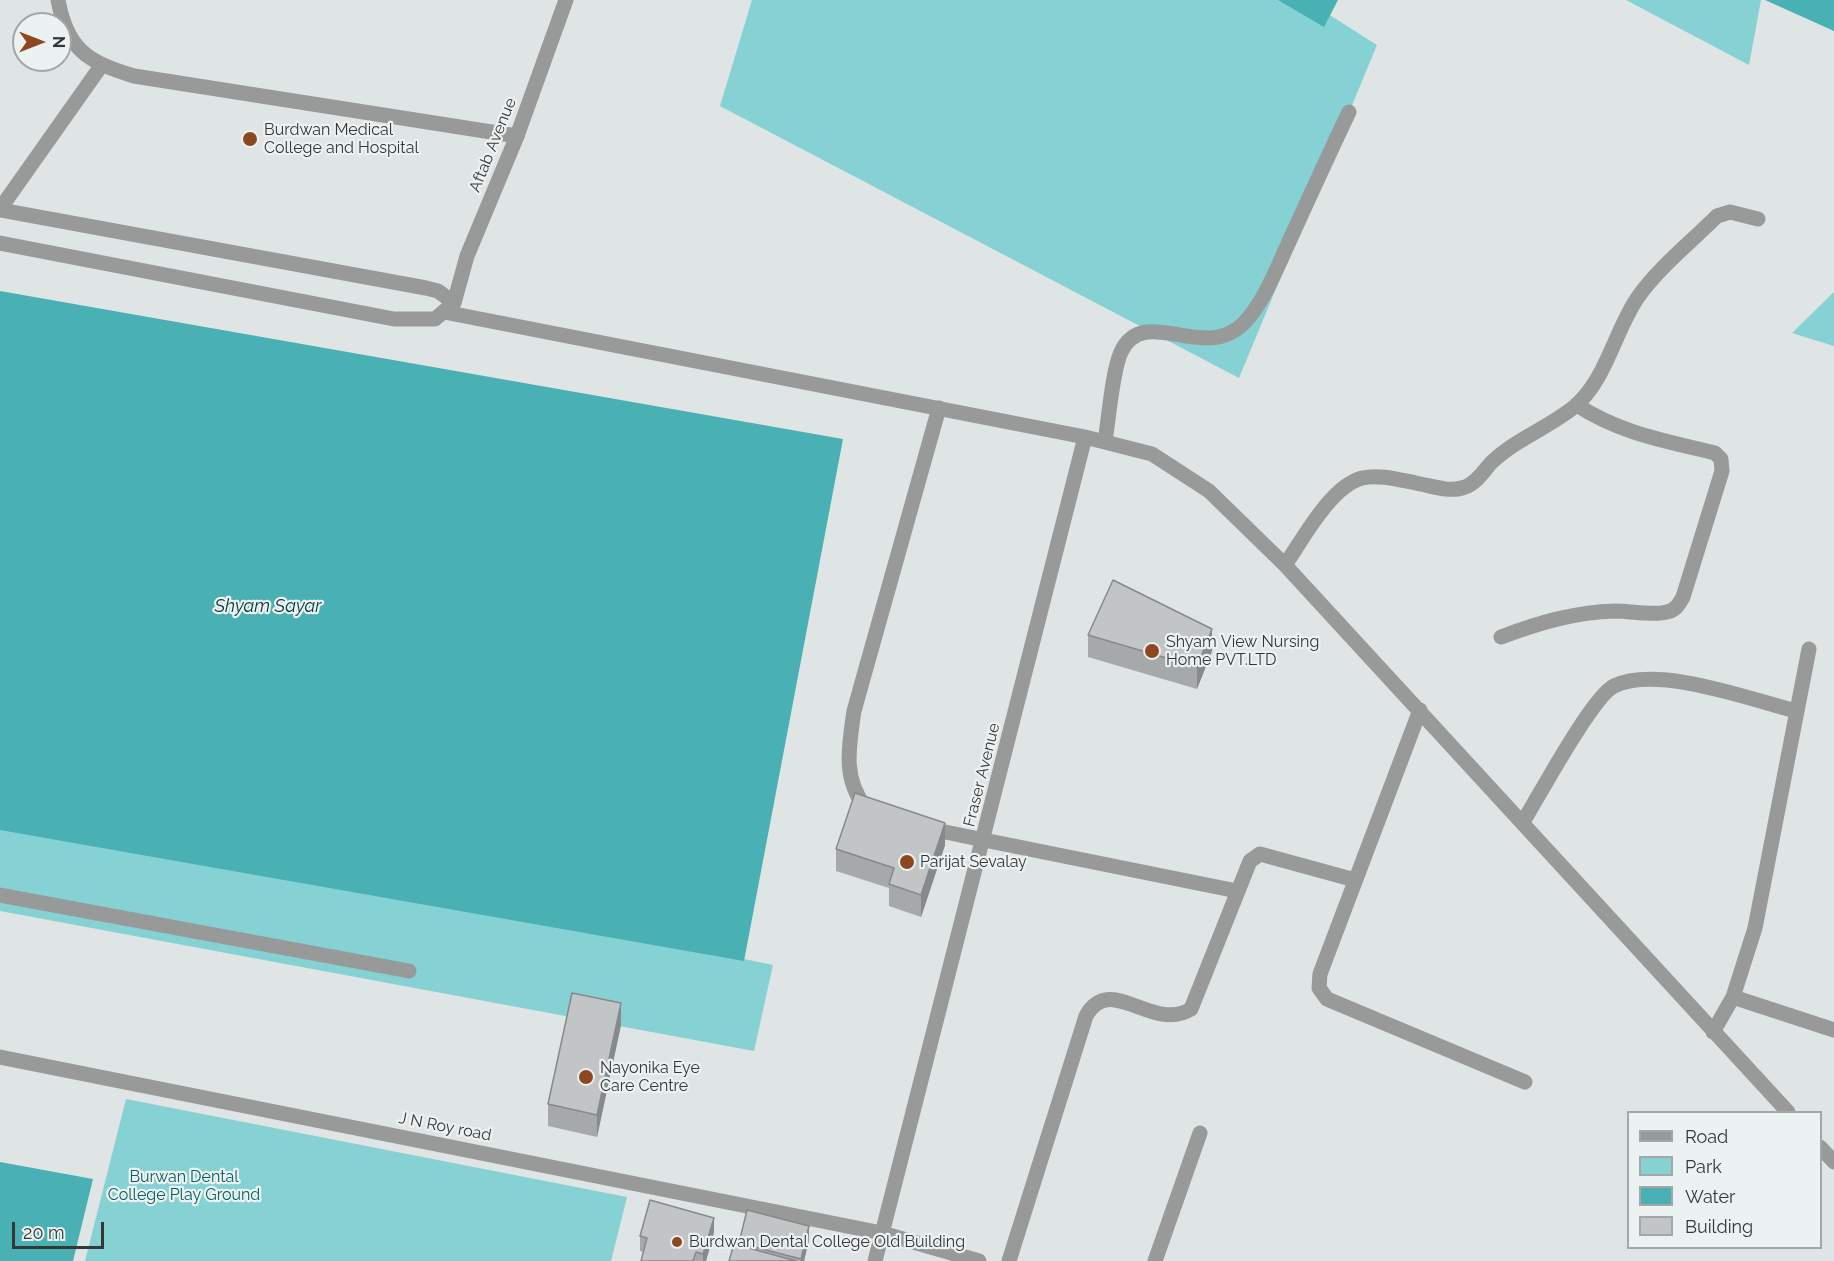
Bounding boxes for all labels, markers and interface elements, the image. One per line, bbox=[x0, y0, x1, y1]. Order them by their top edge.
north arrow bbox=[12, 12, 72, 72]
text: N bbox=[49, 36, 68, 48]
street label: Aftab Avenue bbox=[465, 95, 521, 195]
place label: Burdwan Medical College and Hospital bbox=[264, 120, 419, 158]
marker: Burdwan Medical College and Hospital bbox=[241, 130, 259, 148]
water label: Shyam Sayar bbox=[215, 596, 321, 618]
place label: Shyam View Nursing Home PVT.LTD bbox=[1166, 632, 1319, 670]
marker: Shyam View Nursing Home PVT.LTD bbox=[1143, 642, 1161, 660]
street label: Fraser Avenue bbox=[960, 721, 1004, 829]
place label: Parijat Sevalay bbox=[920, 852, 1027, 872]
marker: Parijat Sevalay bbox=[898, 853, 916, 871]
place label: Nayonika Eye Care Centre bbox=[600, 1058, 700, 1096]
marker: Nayonika Eye Care Centre bbox=[577, 1068, 595, 1086]
street label: J N Roy road bbox=[397, 1109, 493, 1145]
legend bbox=[1627, 1111, 1822, 1249]
text: Road bbox=[1685, 1126, 1728, 1147]
text: Park bbox=[1685, 1156, 1722, 1177]
park label: Burwan Dental College Play Ground bbox=[108, 1167, 260, 1205]
text: Water bbox=[1685, 1186, 1735, 1207]
scale bar bbox=[15, 1210, 106, 1248]
text: Building bbox=[1685, 1216, 1753, 1237]
text: 20 m bbox=[23, 1222, 65, 1243]
place label: Burdwan Dental College Old Building bbox=[689, 1232, 965, 1252]
marker: Burdwan Dental College Old Building bbox=[670, 1235, 684, 1249]

